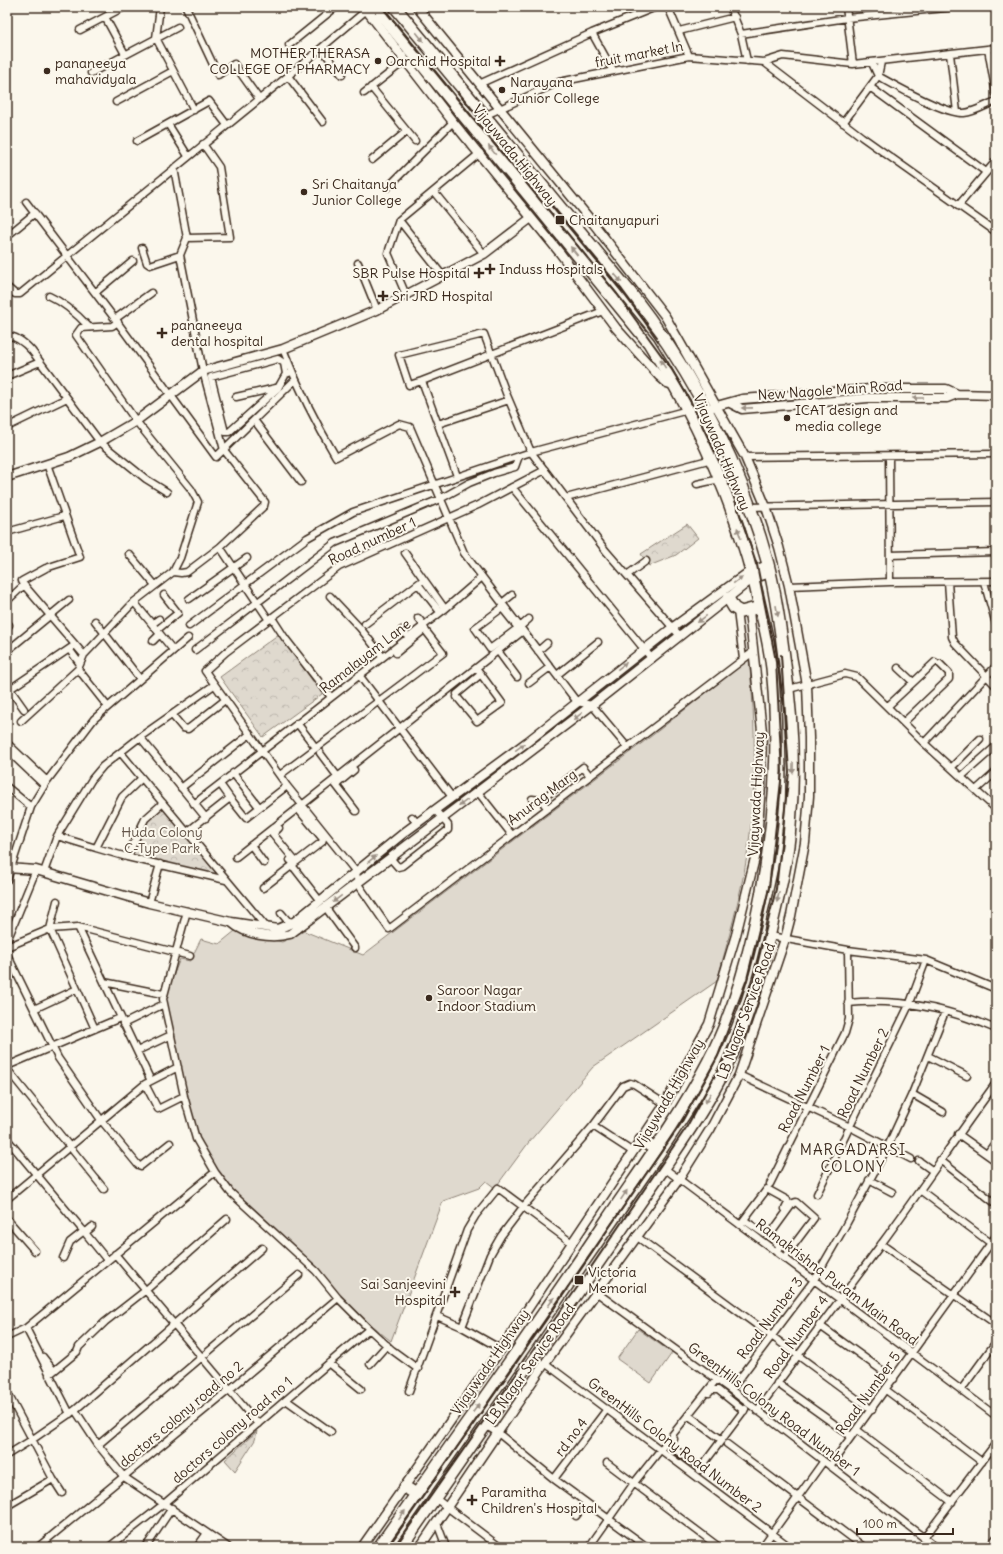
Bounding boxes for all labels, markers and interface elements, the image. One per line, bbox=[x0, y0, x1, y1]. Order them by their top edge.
one-way arrow bbox=[416, 32, 425, 43]
street label: fruit market ln bbox=[593, 37, 685, 71]
place label: MOTHER THERASA COLLEGE OF PHARMACY bbox=[210, 44, 370, 78]
place label: Oarchid Hospital bbox=[385, 52, 491, 70]
place label: pananeeya mahavidyala bbox=[55, 54, 137, 88]
marker: Oarchid Hospital bbox=[494, 55, 506, 67]
marker: MOTHER THERASA COLLEGE OF PHARMACY bbox=[373, 56, 383, 66]
marker: pananeeya mahavidyala bbox=[42, 66, 52, 76]
place label: Narayana Junior College bbox=[510, 73, 600, 107]
marker: Narayana Junior College bbox=[497, 85, 507, 95]
street label: Vijaywada Highway bbox=[469, 101, 561, 209]
one-way arrow bbox=[488, 145, 497, 156]
place label: Sri Chaitanya Junior College bbox=[312, 175, 402, 209]
marker: Sri Chaitanya Junior College bbox=[299, 187, 309, 197]
place label: Chaitanyapuri bbox=[569, 211, 659, 229]
marker: Chaitanyapuri bbox=[554, 214, 566, 226]
one-way arrow bbox=[570, 245, 579, 256]
place label: Induss Hospitals bbox=[499, 260, 603, 278]
marker: Induss Hospitals bbox=[484, 263, 496, 275]
place label: SBR Pulse Hospital bbox=[353, 264, 470, 282]
marker: SBR Pulse Hospital bbox=[473, 267, 485, 279]
one-way arrow bbox=[614, 273, 623, 284]
place label: Sri JRD Hospital bbox=[392, 287, 493, 305]
marker: Sri JRD Hospital bbox=[377, 290, 389, 302]
place label: pananeeya dental hospital bbox=[171, 316, 263, 350]
marker: pananeeya dental hospital bbox=[156, 327, 168, 339]
one-way arrow bbox=[659, 358, 666, 370]
street label: New Nagole Main Road bbox=[757, 376, 903, 404]
street label: Vijaywada Highway bbox=[689, 391, 755, 513]
one-way arrow bbox=[911, 395, 924, 401]
place label: ICAT design and media college bbox=[795, 401, 898, 435]
one-way arrow bbox=[740, 405, 753, 411]
marker: ICAT design and media college bbox=[782, 413, 792, 423]
street label: Road number 1 bbox=[325, 513, 419, 569]
one-way arrow bbox=[736, 527, 742, 539]
one-way arrow bbox=[732, 576, 743, 584]
one-way arrow bbox=[774, 605, 780, 617]
street label: Ramalayam Lane bbox=[316, 615, 414, 697]
one-way arrow bbox=[697, 615, 708, 623]
one-way arrow bbox=[617, 662, 628, 670]
one-way arrow bbox=[572, 712, 583, 721]
street label: Vijaywada Highway bbox=[744, 731, 768, 857]
one-way arrow bbox=[515, 743, 526, 751]
one-way arrow bbox=[790, 762, 796, 775]
street label: Anurag Marg bbox=[504, 765, 580, 829]
one-way arrow bbox=[457, 799, 468, 807]
park label: Huda Colony C-Type Park bbox=[121, 823, 203, 857]
one-way arrow bbox=[367, 855, 378, 864]
one-way arrow bbox=[775, 891, 781, 903]
one-way arrow bbox=[332, 895, 343, 903]
street label: LB Nagar Service Road bbox=[713, 940, 779, 1082]
place label: Saroor Nagar Indoor Stadium bbox=[437, 981, 536, 1015]
marker: Saroor Nagar Indoor Stadium bbox=[424, 993, 434, 1003]
street label: Road Number 2 bbox=[833, 1025, 893, 1121]
street label: Vijaywada Highway bbox=[630, 1035, 708, 1153]
street label: Road Number 1 bbox=[774, 1042, 834, 1136]
one-way arrow bbox=[704, 1092, 711, 1104]
district label: MARGADARSI COLONY bbox=[800, 1140, 906, 1176]
one-way arrow bbox=[620, 1190, 628, 1200]
street label: Ramakrishna Puram Main Road bbox=[752, 1215, 922, 1349]
place label: Victoria Memorial bbox=[588, 1263, 647, 1297]
street label: Road Number 3 bbox=[733, 1273, 807, 1363]
marker: Victoria Memorial bbox=[573, 1274, 585, 1286]
place label: Sai Sanjeevini Hospital bbox=[360, 1275, 446, 1309]
marker: Sai Sanjeevini Hospital bbox=[449, 1286, 461, 1298]
street label: Road Number 4 bbox=[760, 1292, 832, 1382]
one-way arrow bbox=[547, 1297, 555, 1307]
street label: LB Nagar Service Road bbox=[481, 1300, 579, 1428]
street label: Vijaywada Highway bbox=[447, 1306, 533, 1418]
street label: GreenHills Colony Road Number 1 bbox=[684, 1338, 864, 1480]
street label: Road Number 5 bbox=[832, 1348, 904, 1438]
street label: doctors colony road no 2 bbox=[115, 1357, 247, 1471]
street label: doctors colony road no 1 bbox=[168, 1373, 296, 1487]
street label: GreenHills Colony Road Number 2 bbox=[584, 1374, 766, 1517]
one-way arrow bbox=[472, 1403, 480, 1414]
street label: rd no.4 bbox=[551, 1414, 591, 1460]
place label: Paramitha Children's Hospital bbox=[481, 1483, 597, 1517]
marker: Paramitha Children's Hospital bbox=[466, 1494, 478, 1506]
one-way arrow bbox=[398, 1510, 406, 1520]
scale bar bbox=[857, 1510, 953, 1536]
text: 100 m bbox=[863, 1516, 897, 1531]

